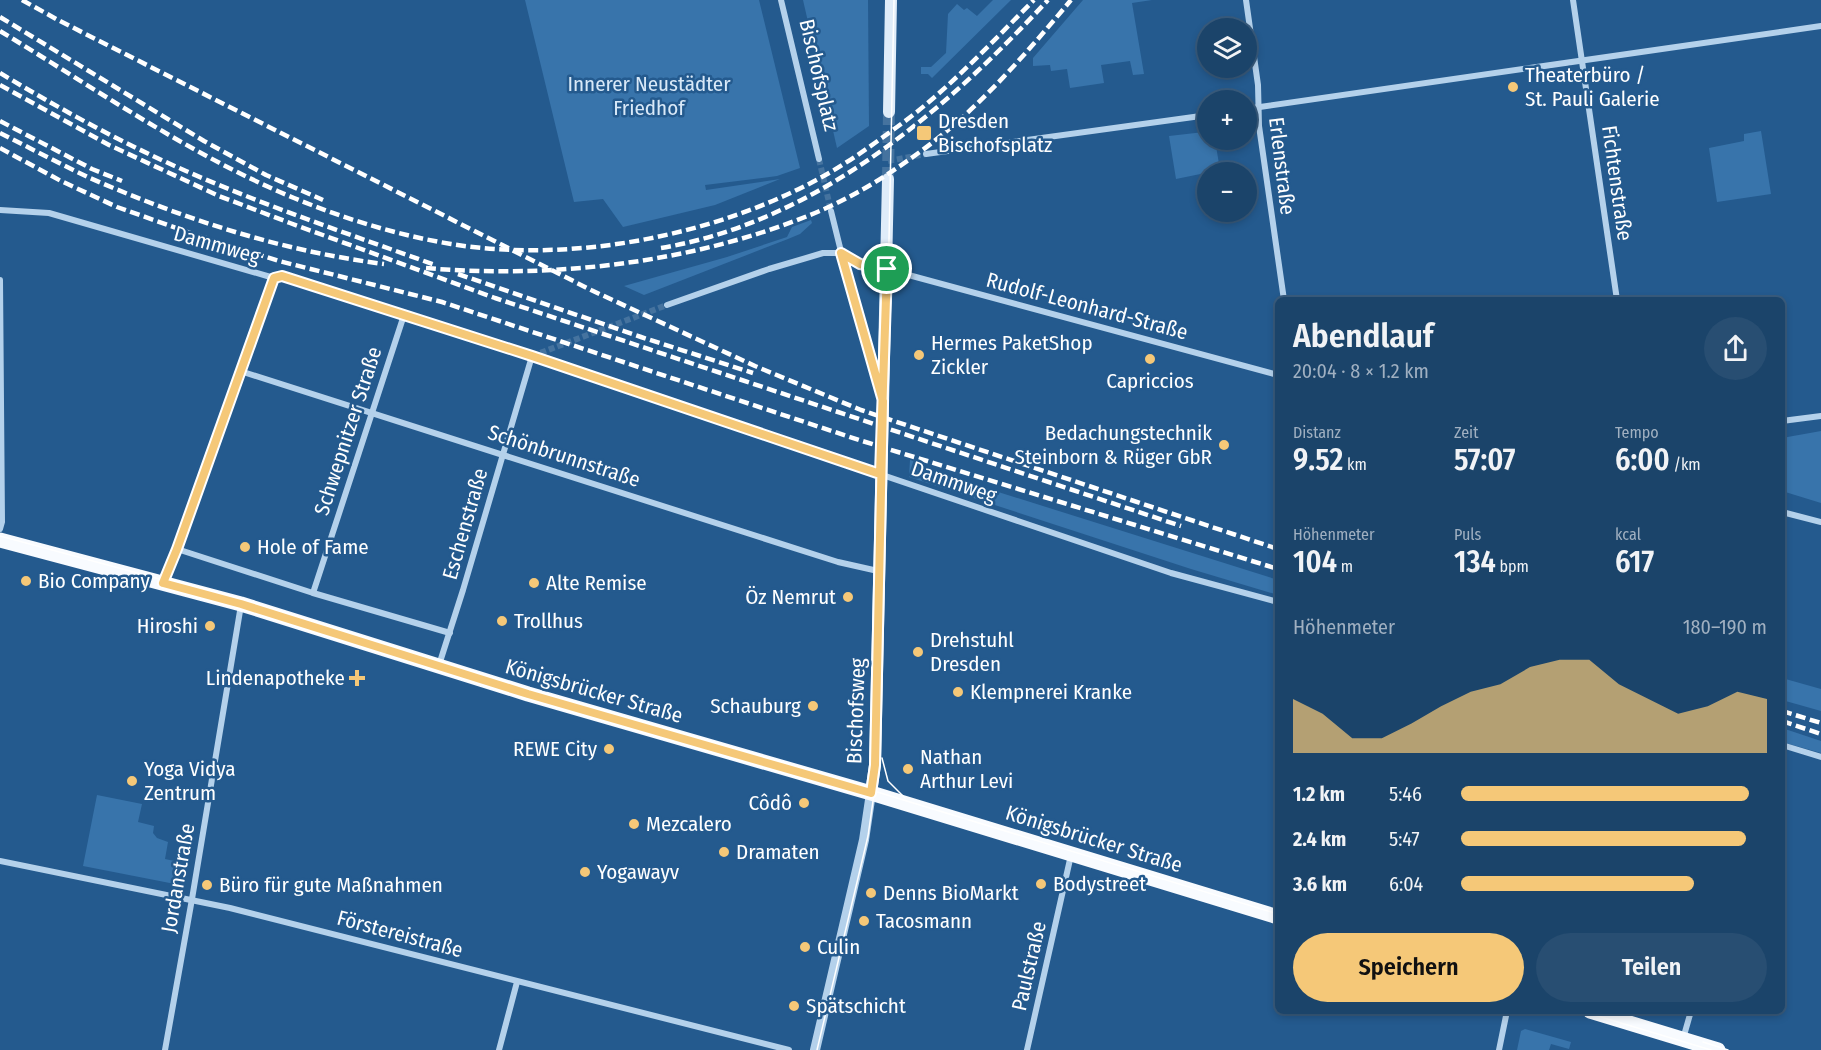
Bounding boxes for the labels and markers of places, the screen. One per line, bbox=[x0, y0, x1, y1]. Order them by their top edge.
place label: Theaterbüro / St. Pauli Galerie bbox=[1525, 62, 1660, 112]
marker: Theaterbüro / St. Pauli Galerie bbox=[1506, 80, 1520, 94]
place label: Dresden Bischofsplatz bbox=[938, 108, 1052, 158]
marker: Dresden Bischofsplatz bbox=[915, 124, 933, 142]
pin bbox=[861, 243, 912, 294]
place label: Hermes PaketShop Zickler bbox=[931, 330, 1093, 380]
marker: Hermes PaketShop Zickler bbox=[912, 348, 926, 362]
marker: Capriccios bbox=[1143, 352, 1157, 366]
place label: Capriccios bbox=[1106, 368, 1194, 394]
place label: Bedachungstechnik Steinborn & Rüger GbR bbox=[1015, 420, 1213, 470]
marker: Bedachungstechnik Steinborn & Rüger GbR bbox=[1217, 438, 1231, 452]
place label: Hole of Fame bbox=[257, 534, 369, 560]
marker: Hole of Fame bbox=[238, 540, 252, 554]
place label: Bio Company bbox=[38, 568, 150, 594]
place label: Alte Remise bbox=[546, 570, 647, 596]
marker: Bio Company bbox=[19, 574, 33, 588]
marker: Alte Remise bbox=[527, 576, 541, 590]
place label: Öz Nemrut bbox=[745, 584, 836, 610]
marker: Öz Nemrut bbox=[841, 590, 855, 604]
place label: Trollhus bbox=[514, 608, 583, 634]
place label: Hiroshi bbox=[137, 613, 198, 639]
marker: Trollhus bbox=[495, 614, 509, 628]
marker: Hiroshi bbox=[203, 619, 217, 633]
place label: Drehstuhl Dresden bbox=[930, 627, 1014, 677]
marker: Drehstuhl Dresden bbox=[911, 645, 925, 659]
place label: Lindenapotheke bbox=[206, 665, 345, 691]
marker: Lindenapotheke bbox=[350, 671, 364, 685]
place label: Klempnerei Kranke bbox=[970, 679, 1132, 705]
marker: Klempnerei Kranke bbox=[951, 685, 965, 699]
place label: Schauburg bbox=[710, 693, 801, 719]
marker: Schauburg bbox=[806, 699, 820, 713]
place label: REWE City bbox=[513, 736, 598, 762]
marker: REWE City bbox=[602, 742, 616, 756]
place label: Nathan Arthur Levi bbox=[920, 744, 1013, 794]
place label: Yoga Vidya Zentrum bbox=[144, 756, 236, 806]
marker: Nathan Arthur Levi bbox=[901, 762, 915, 776]
marker: Yoga Vidya Zentrum bbox=[125, 774, 139, 788]
place label: Côdô bbox=[748, 790, 792, 816]
marker: Côdô bbox=[797, 796, 811, 810]
place label: Mezcalero bbox=[646, 811, 732, 837]
marker: Mezcalero bbox=[627, 817, 641, 831]
place label: Dramaten bbox=[736, 839, 820, 865]
marker: Dramaten bbox=[717, 845, 731, 859]
place label: Yogawayv bbox=[597, 859, 680, 885]
marker: Yogawayv bbox=[578, 865, 592, 879]
place label: Bodystreet bbox=[1053, 871, 1146, 897]
place label: Büro für gute Maßnahmen bbox=[219, 872, 443, 898]
marker: Bodystreet bbox=[1034, 877, 1048, 891]
marker: Büro für gute Maßnahmen bbox=[200, 878, 214, 892]
place label: Denns BioMarkt bbox=[883, 880, 1019, 906]
marker: Denns BioMarkt bbox=[864, 886, 878, 900]
place label: Tacosmann bbox=[876, 908, 972, 934]
marker: Tacosmann bbox=[857, 914, 871, 928]
place label: Culin bbox=[817, 934, 860, 960]
marker: Culin bbox=[798, 940, 812, 954]
place label: Spätschicht bbox=[806, 993, 906, 1019]
marker: Spätschicht bbox=[787, 999, 801, 1013]

